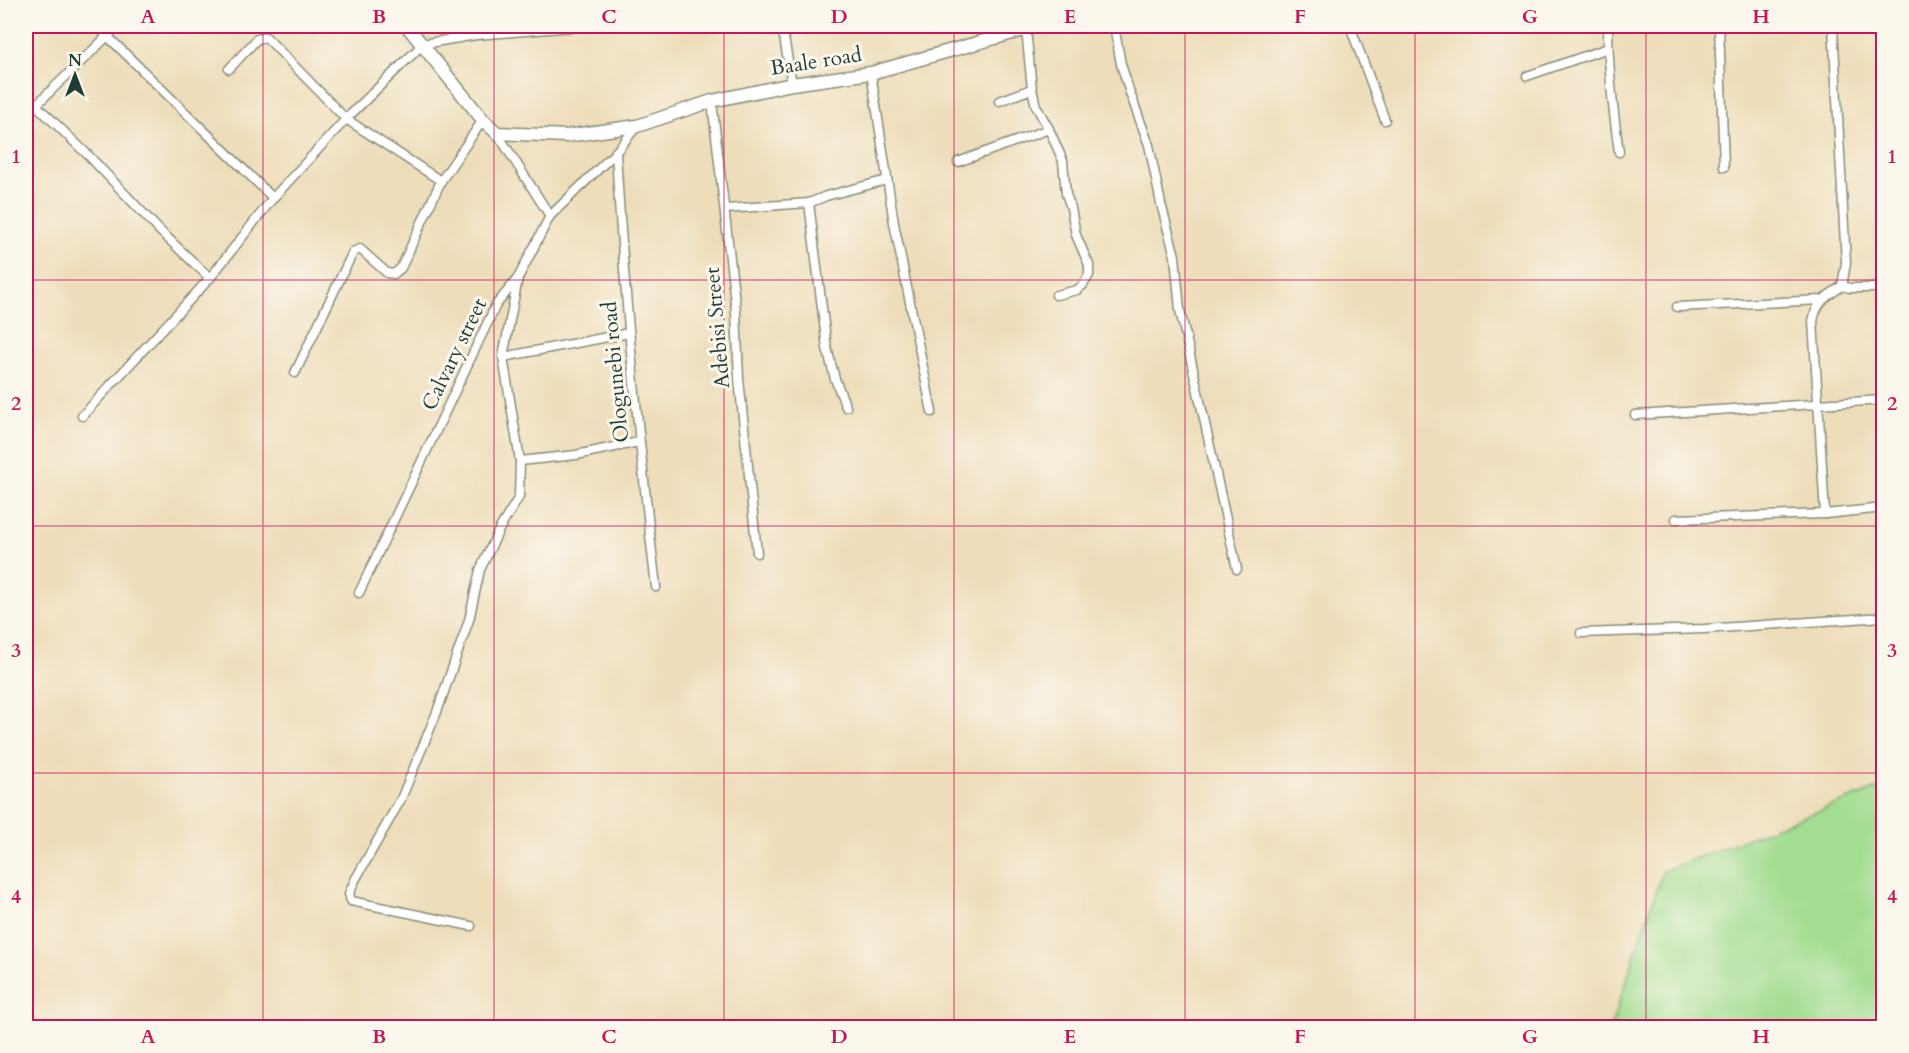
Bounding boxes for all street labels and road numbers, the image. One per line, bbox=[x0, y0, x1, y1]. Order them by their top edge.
street label: Baale road bbox=[768, 40, 864, 83]
street label: Adebisi Street bbox=[698, 266, 737, 390]
street label: Calvary street bbox=[415, 293, 494, 415]
street label: Ologunebi road bbox=[595, 300, 636, 444]

